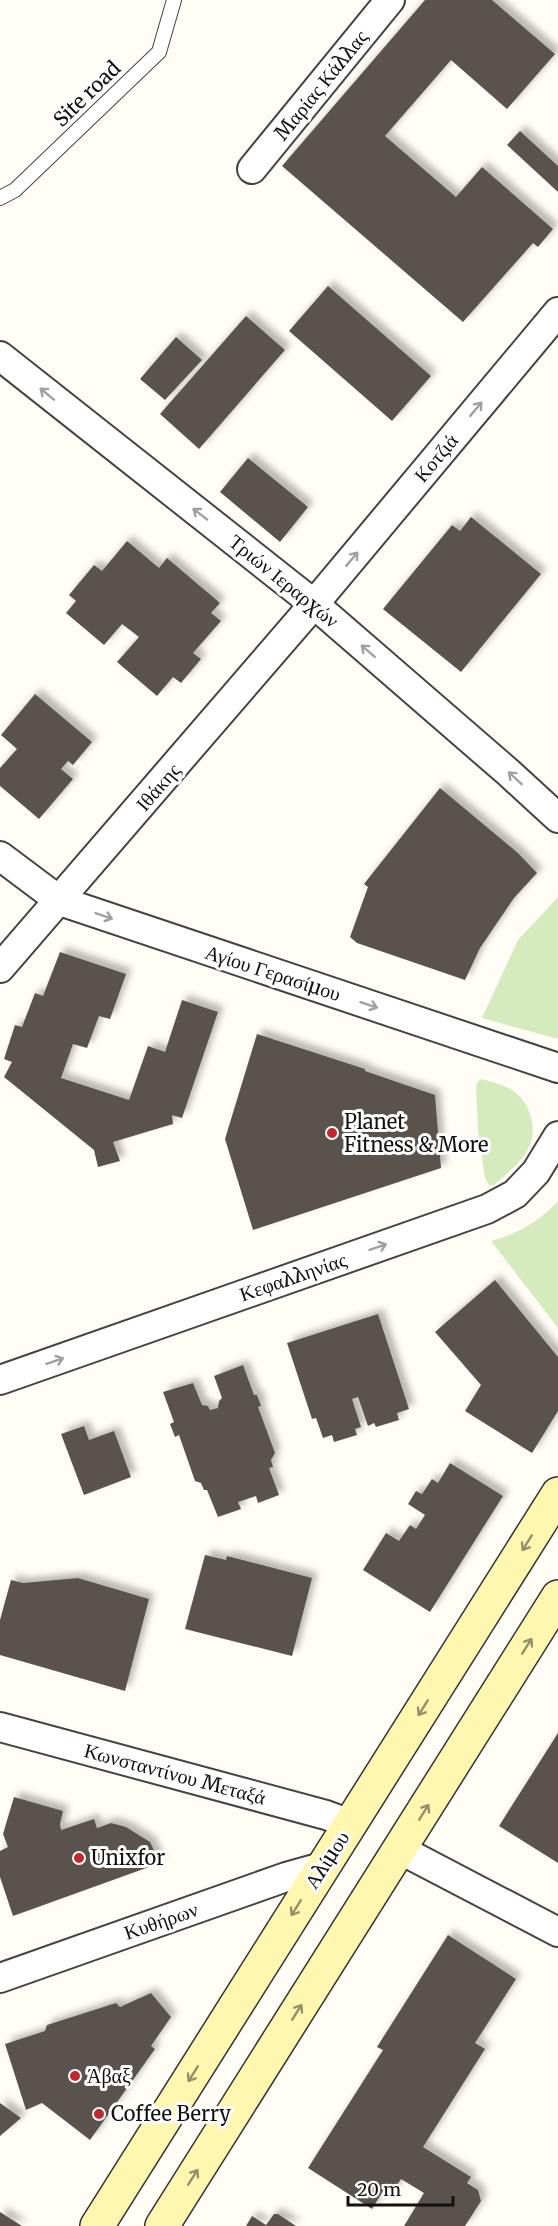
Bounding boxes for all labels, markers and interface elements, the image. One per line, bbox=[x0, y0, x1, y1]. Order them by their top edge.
street label: Μαρίας Κάλλας bbox=[269, 24, 373, 145]
street label: Site road bbox=[48, 56, 125, 132]
one-way arrow bbox=[39, 387, 55, 400]
one-way arrow bbox=[470, 401, 483, 417]
street label: Κοτζιά bbox=[408, 428, 463, 487]
one-way arrow bbox=[193, 508, 209, 521]
street label: Τριών Ιεραρχών bbox=[224, 529, 344, 633]
one-way arrow bbox=[345, 551, 358, 567]
one-way arrow bbox=[360, 644, 376, 657]
street label: Ιθάκης bbox=[130, 758, 185, 816]
one-way arrow bbox=[508, 772, 523, 786]
one-way arrow bbox=[94, 912, 113, 923]
street label: Αγίου Γερασίμου bbox=[202, 939, 344, 1006]
one-way arrow bbox=[359, 1000, 377, 1011]
place label: Planet Fitness & More bbox=[344, 1109, 488, 1157]
marker: Planet Fitness & More bbox=[325, 1126, 339, 1140]
one-way arrow bbox=[368, 1241, 387, 1252]
street label: Κεφαλληνίας bbox=[236, 1247, 350, 1306]
one-way arrow bbox=[45, 1354, 64, 1365]
one-way arrow bbox=[520, 1534, 532, 1551]
one-way arrow bbox=[522, 1638, 534, 1655]
one-way arrow bbox=[416, 1699, 428, 1716]
street label: Κωνσταντίνου Μεταξά bbox=[82, 1737, 269, 1810]
one-way arrow bbox=[419, 1804, 431, 1821]
street label: Αλίμου bbox=[299, 1826, 355, 1893]
place label: Unixfor bbox=[91, 1845, 165, 1870]
marker: Unixfor bbox=[72, 1851, 86, 1865]
street label: Κυθήρων bbox=[121, 1896, 201, 1945]
one-way arrow bbox=[290, 1899, 302, 1916]
one-way arrow bbox=[292, 2004, 304, 2021]
place label: Άβαξ bbox=[87, 2063, 131, 2088]
one-way arrow bbox=[186, 2065, 199, 2082]
marker: Άβαξ bbox=[68, 2069, 82, 2083]
place label: Coffee Berry bbox=[111, 2101, 231, 2126]
marker: Coffee Berry bbox=[92, 2107, 106, 2121]
one-way arrow bbox=[187, 2169, 199, 2185]
scale bar bbox=[348, 2169, 453, 2207]
text: 20 m bbox=[357, 2178, 401, 2201]

